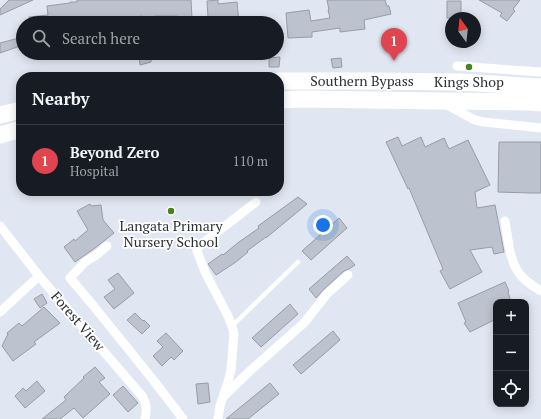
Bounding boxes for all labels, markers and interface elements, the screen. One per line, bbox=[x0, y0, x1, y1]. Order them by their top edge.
north arrow bbox=[445, 12, 481, 48]
search box bbox=[16, 16, 284, 60]
icon: search bbox=[30, 27, 52, 49]
text: Search here bbox=[62, 28, 140, 48]
pin: 1 bbox=[381, 28, 407, 61]
marker: Kings Shop bbox=[464, 62, 474, 72]
street label: Southern Bypass bbox=[310, 71, 414, 90]
place label: Kings Shop bbox=[434, 72, 504, 91]
text: Nearby bbox=[32, 87, 90, 110]
text: Beyond Zero bbox=[70, 142, 159, 162]
text: 1 bbox=[41, 152, 49, 170]
text: 110 m bbox=[233, 152, 268, 170]
text: Hospital bbox=[70, 162, 119, 180]
marker: Langata Primary Nursery School bbox=[166, 206, 176, 216]
your location bbox=[313, 215, 333, 235]
place label: Langata Primary Nursery School bbox=[120, 216, 223, 251]
street label: Forest View bbox=[47, 287, 110, 355]
map controls bbox=[493, 299, 529, 407]
button: + bbox=[493, 299, 529, 335]
button: − bbox=[493, 335, 529, 371]
button: locate bbox=[493, 371, 529, 407]

